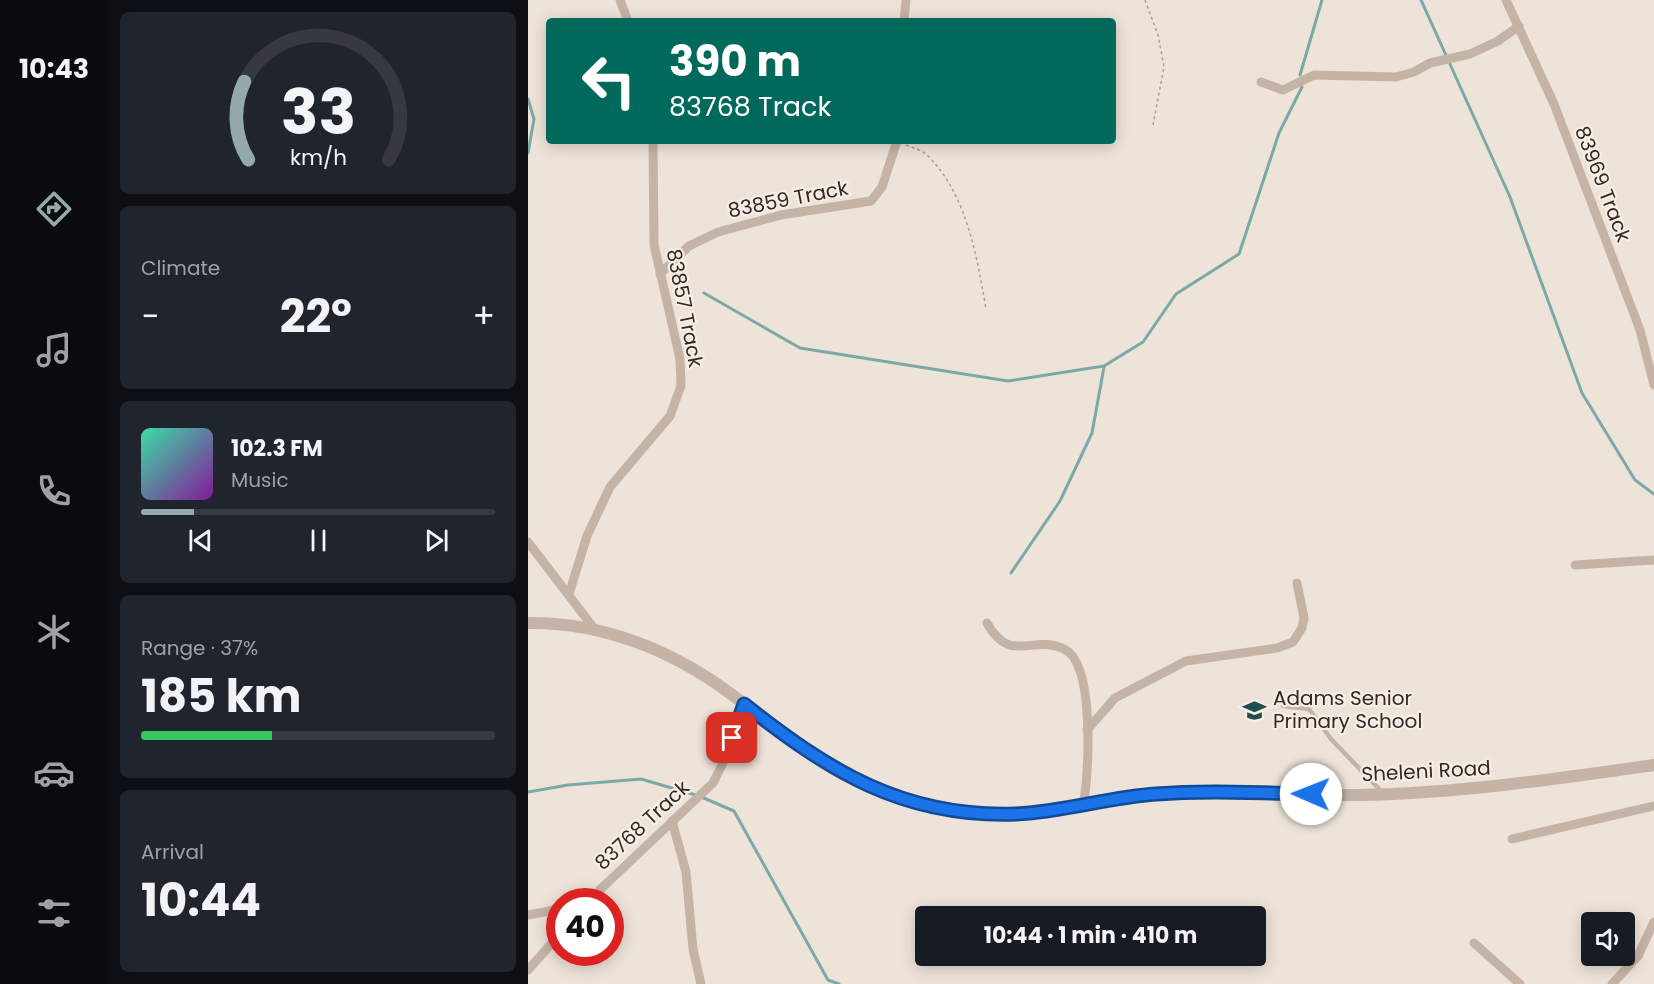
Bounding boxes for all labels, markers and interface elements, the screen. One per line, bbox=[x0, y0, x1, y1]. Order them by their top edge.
text: 390 m bbox=[669, 32, 801, 91]
icon: left bbox=[570, 42, 648, 120]
text: 10:43 bbox=[19, 50, 89, 87]
text: 33 bbox=[280, 68, 356, 156]
text: 83768 Track bbox=[669, 88, 831, 125]
street label: 83969 Track bbox=[1568, 122, 1638, 247]
text: km/h bbox=[289, 143, 347, 174]
street label: 83859 Track bbox=[726, 174, 851, 224]
icon: directions bbox=[33, 188, 75, 230]
street label: 83857 Track bbox=[660, 246, 710, 370]
text: Climate bbox=[141, 254, 220, 282]
text: 22° bbox=[280, 285, 352, 348]
text: − bbox=[141, 293, 159, 340]
text: + bbox=[472, 293, 495, 340]
icon: music bbox=[33, 329, 75, 371]
text: 102.3 FM bbox=[231, 433, 323, 464]
text: Music bbox=[231, 466, 289, 494]
icon: phone bbox=[33, 470, 75, 512]
icon: previous bbox=[184, 524, 217, 557]
icon: pause bbox=[302, 524, 335, 557]
icon: next bbox=[420, 524, 453, 557]
icon: climate bbox=[33, 611, 75, 653]
text: Range · 37% bbox=[141, 634, 258, 662]
text: 185 km bbox=[141, 665, 301, 728]
place label: Adams Senior Primary School bbox=[1273, 684, 1422, 735]
school or university icon: Adams Senior Primary School bbox=[1242, 697, 1268, 723]
pin bbox=[706, 712, 757, 763]
icon: arrive bbox=[715, 721, 748, 754]
icon: car bbox=[33, 752, 75, 794]
street label: Sheleni Road bbox=[1361, 754, 1491, 788]
position arrow bbox=[1279, 762, 1343, 826]
street label: 83768 Track bbox=[588, 773, 696, 876]
text: Arrival bbox=[141, 838, 204, 866]
text: 10:44 bbox=[141, 869, 261, 932]
speed limit sign: 40 bbox=[546, 888, 624, 966]
icon: filters bbox=[33, 892, 75, 934]
map controls bbox=[1581, 912, 1635, 966]
button: sound bbox=[1581, 912, 1635, 966]
text: 10:44 · 1 min · 410 m bbox=[984, 920, 1197, 951]

